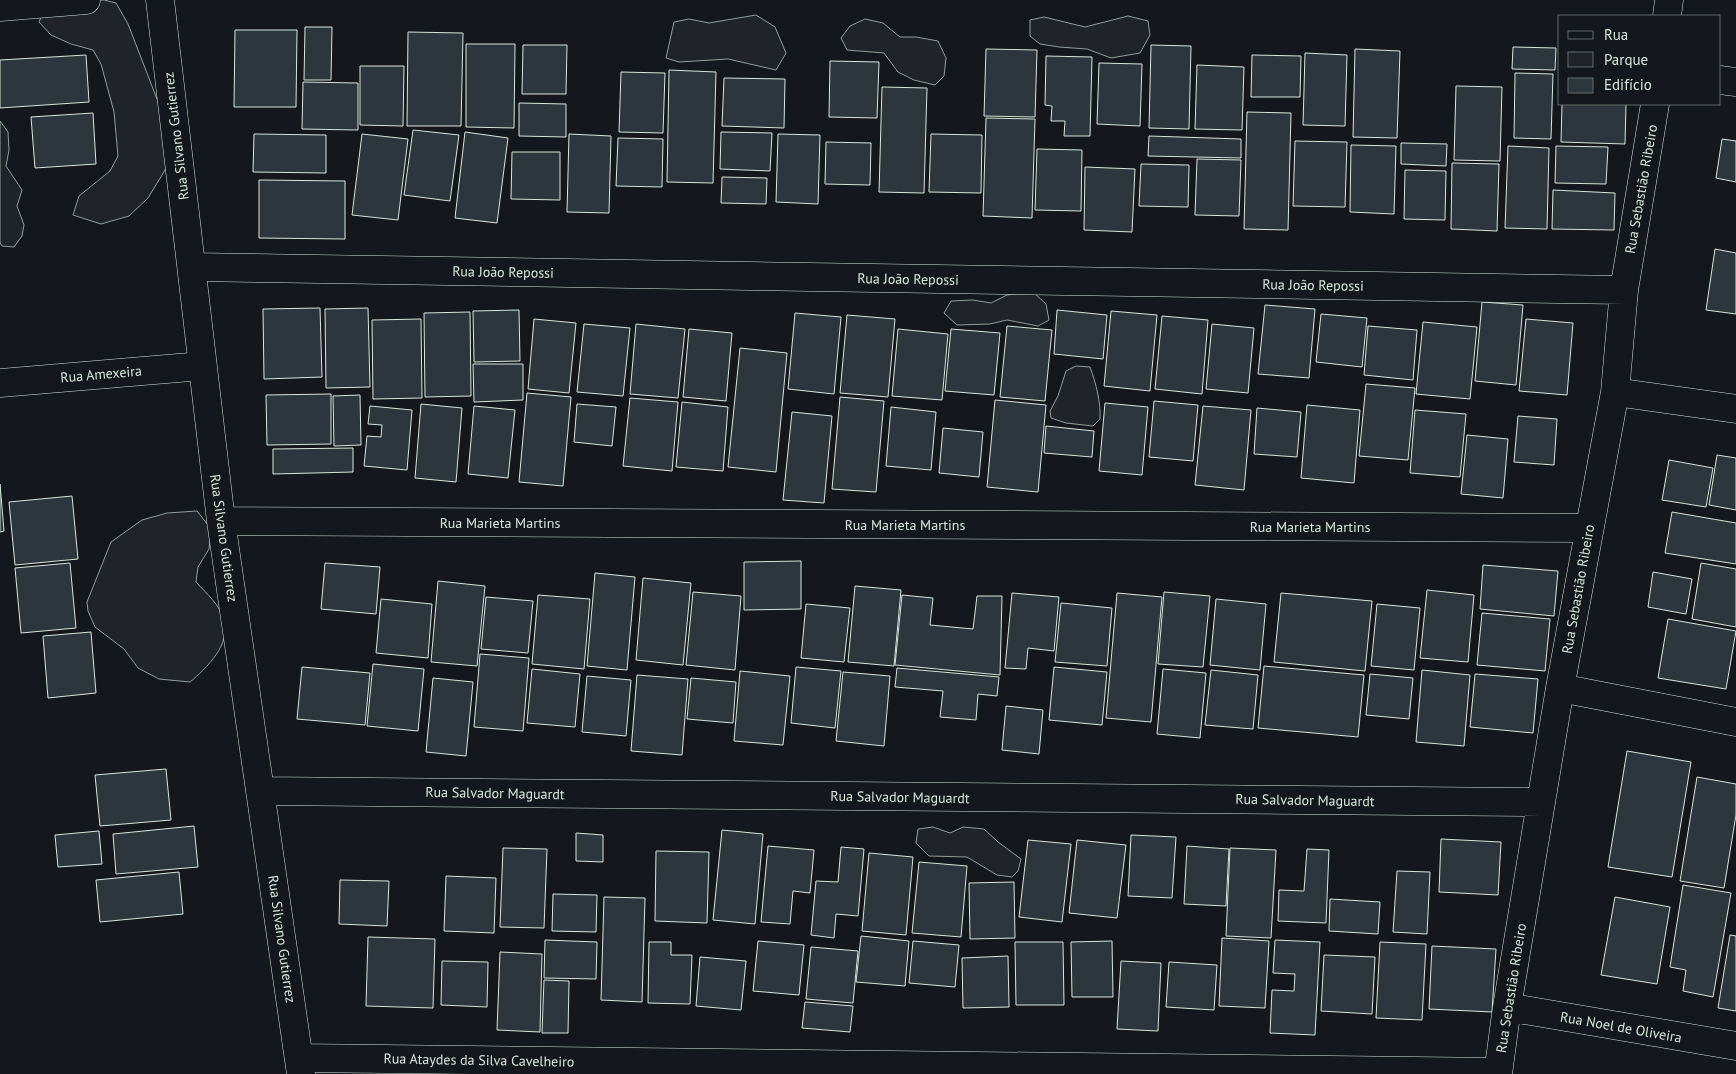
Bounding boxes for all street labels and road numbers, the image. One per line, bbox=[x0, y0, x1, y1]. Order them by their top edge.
street label: Rua Silvano Gutierrez bbox=[159, 71, 193, 201]
street label: Rua Sebastião Ribeiro bbox=[1621, 123, 1661, 255]
street label: Rua João Repossi bbox=[452, 262, 554, 282]
street label: Rua João Repossi bbox=[857, 269, 959, 289]
street label: Rua João Repossi bbox=[1262, 275, 1364, 295]
street label: Rua Amexeira bbox=[59, 361, 143, 387]
street label: Rua Silvano Gutierrez bbox=[206, 473, 242, 603]
street label: Rua Marieta Martins bbox=[440, 514, 560, 532]
street label: Rua Marieta Martins bbox=[845, 516, 965, 534]
street label: Rua Marieta Martins bbox=[1250, 518, 1370, 536]
street label: Rua Sebastião Ribeiro bbox=[1558, 523, 1598, 655]
street label: Rua Salvador Maguardt bbox=[425, 783, 565, 803]
street label: Rua Salvador Maguardt bbox=[830, 787, 970, 807]
street label: Rua Salvador Maguardt bbox=[1235, 790, 1375, 810]
street label: Rua Silvano Gutierrez bbox=[264, 874, 300, 1004]
street label: Rua Sebastião Ribeiro bbox=[1492, 922, 1530, 1054]
street label: Rua Noel de Oliveira bbox=[1559, 1007, 1683, 1047]
street label: Rua Ataydes da Silva Cavelheiro bbox=[384, 1049, 574, 1071]

